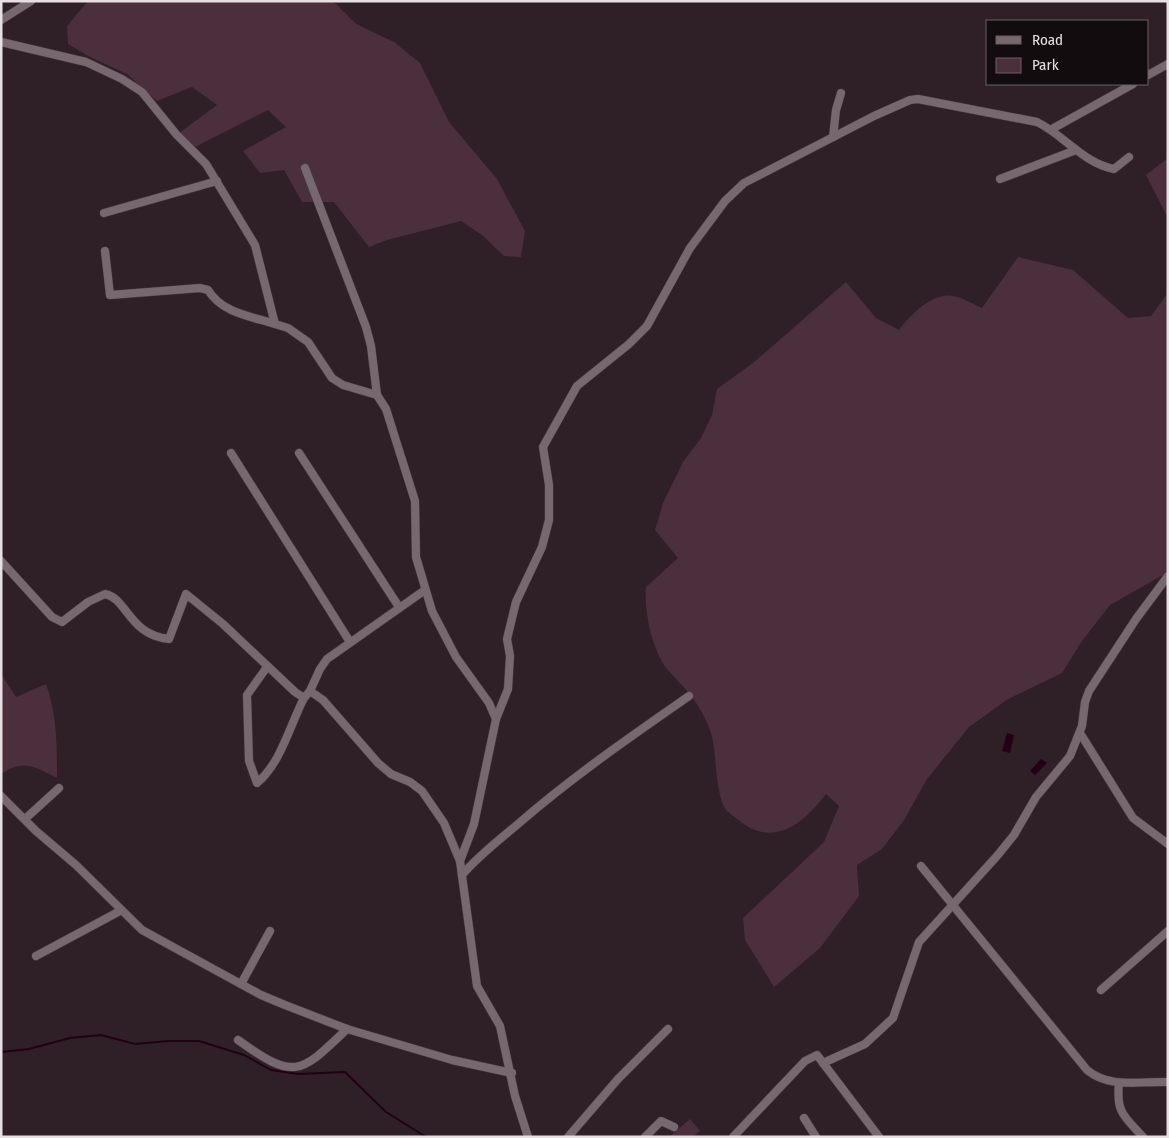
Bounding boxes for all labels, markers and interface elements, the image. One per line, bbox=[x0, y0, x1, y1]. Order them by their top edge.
legend bbox=[986, 20, 1149, 85]
text: Road bbox=[1032, 31, 1063, 49]
text: Park bbox=[1032, 56, 1059, 74]

